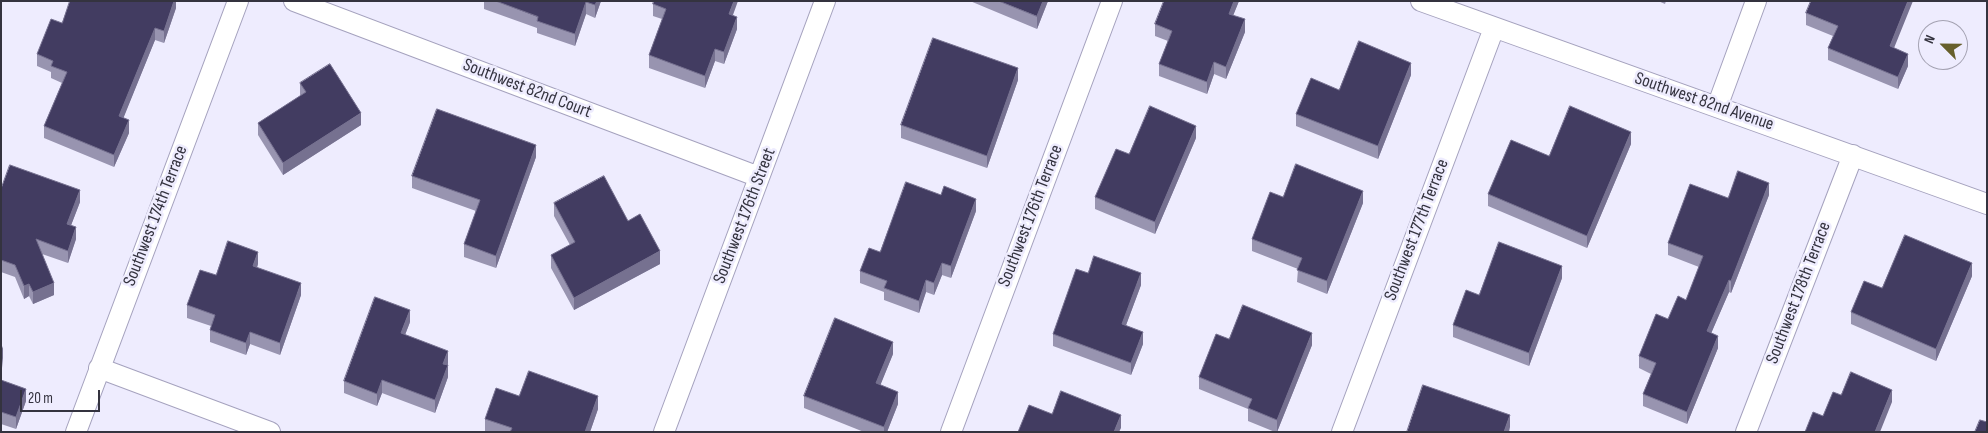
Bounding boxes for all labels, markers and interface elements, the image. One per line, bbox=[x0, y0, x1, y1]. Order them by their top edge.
north arrow bbox=[1918, 20, 1968, 70]
text: N bbox=[1920, 33, 1939, 46]
street label: Southwest 82nd Court bbox=[460, 55, 594, 123]
street label: Southwest 82nd Avenue bbox=[1632, 68, 1776, 136]
street label: Southwest 176th Terrace bbox=[994, 142, 1068, 290]
street label: Southwest 174th Terrace bbox=[119, 143, 193, 289]
street label: Southwest 176th Street bbox=[709, 145, 781, 287]
street label: Southwest 177th Terrace bbox=[1380, 156, 1454, 304]
street label: Southwest 178th Terrace bbox=[1762, 219, 1836, 367]
scale bar bbox=[22, 380, 102, 412]
text: 20 m bbox=[28, 389, 53, 408]

